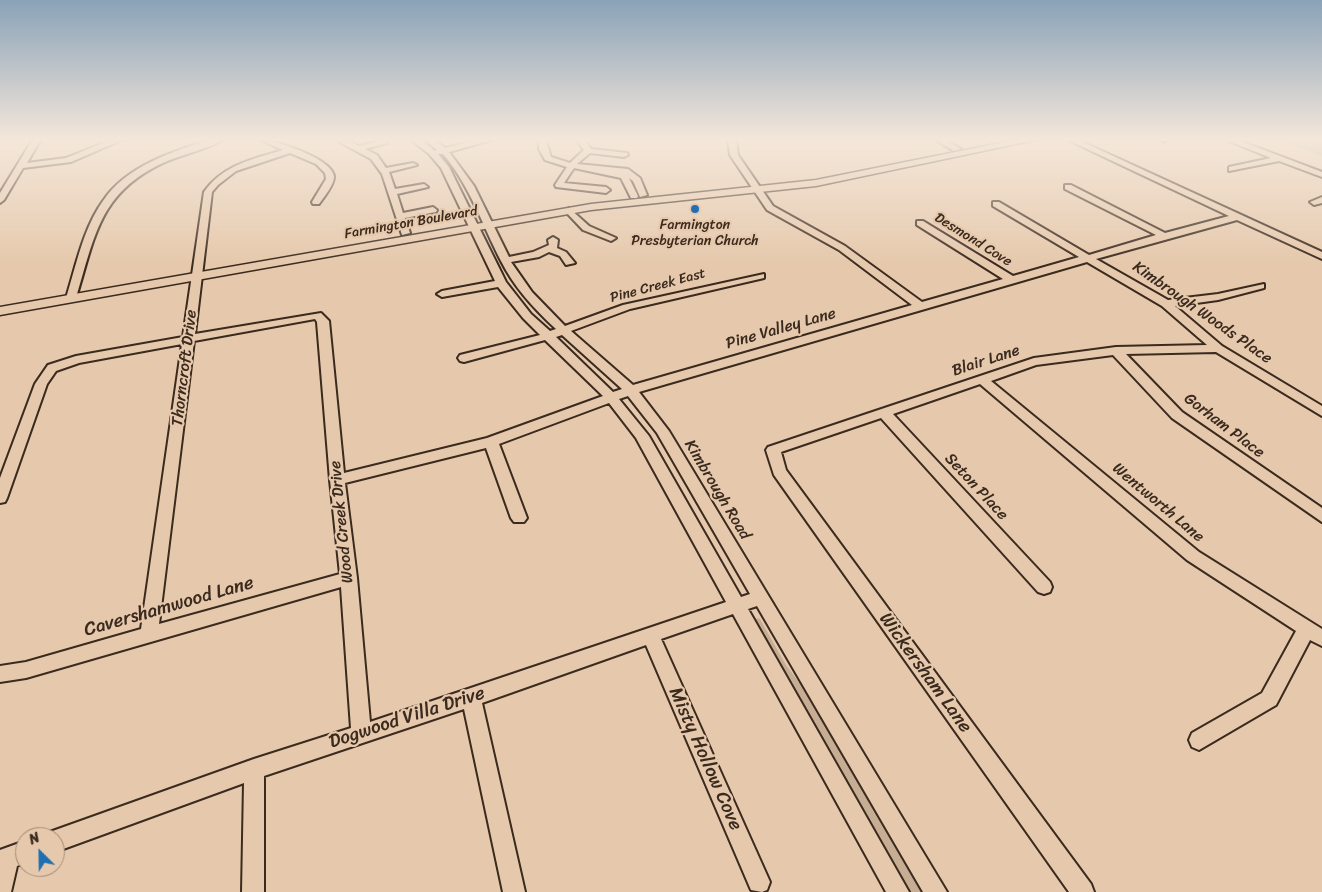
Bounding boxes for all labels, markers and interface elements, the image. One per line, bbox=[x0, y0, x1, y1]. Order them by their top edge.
street label: Farmington Boulevard bbox=[343, 203, 479, 243]
marker: Farmington Presbyterian Church bbox=[689, 203, 701, 215]
street label: Desmond Cove bbox=[931, 210, 1015, 270]
place label: Farmington Presbyterian Church bbox=[631, 217, 759, 250]
street label: Kimbrough Woods Place bbox=[1129, 258, 1275, 368]
street label: Pine Creek East bbox=[608, 265, 708, 307]
street label: Pine Valley Lane bbox=[724, 304, 838, 354]
street label: Thorncroft Drive bbox=[168, 309, 202, 427]
street label: Blair Lane bbox=[950, 341, 1022, 381]
street label: Gorham Place bbox=[1180, 389, 1268, 463]
street label: Kimbrough Road bbox=[680, 437, 754, 543]
street label: Seton Place bbox=[940, 449, 1012, 525]
street label: Wentworth Lane bbox=[1108, 459, 1208, 547]
street label: Wood Creek Drive bbox=[326, 460, 358, 584]
street label: Cavershamwood Lane bbox=[82, 572, 256, 642]
street label: Wickersham Lane bbox=[874, 608, 976, 738]
street label: Dogwood Villa Drive bbox=[326, 682, 488, 754]
street label: Misty Hollow Cove bbox=[663, 684, 747, 834]
text: N bbox=[25, 825, 44, 852]
north arrow bbox=[15, 827, 65, 877]

